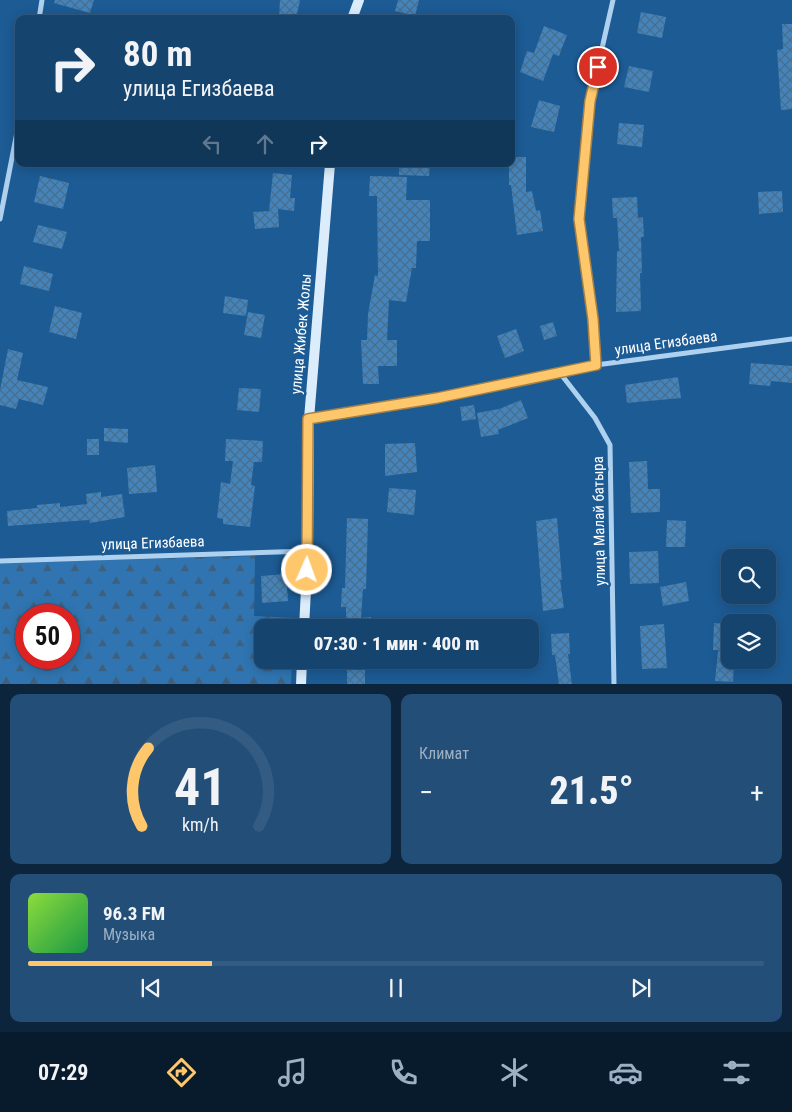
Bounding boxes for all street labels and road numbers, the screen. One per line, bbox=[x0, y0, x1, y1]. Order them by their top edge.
street label: улица Жибек Жолы bbox=[287, 273, 315, 395]
street label: улица Егизбаева bbox=[614, 327, 718, 359]
street label: улица Малай батыра bbox=[589, 456, 609, 586]
street label: улица Егизбаева bbox=[101, 532, 205, 554]

